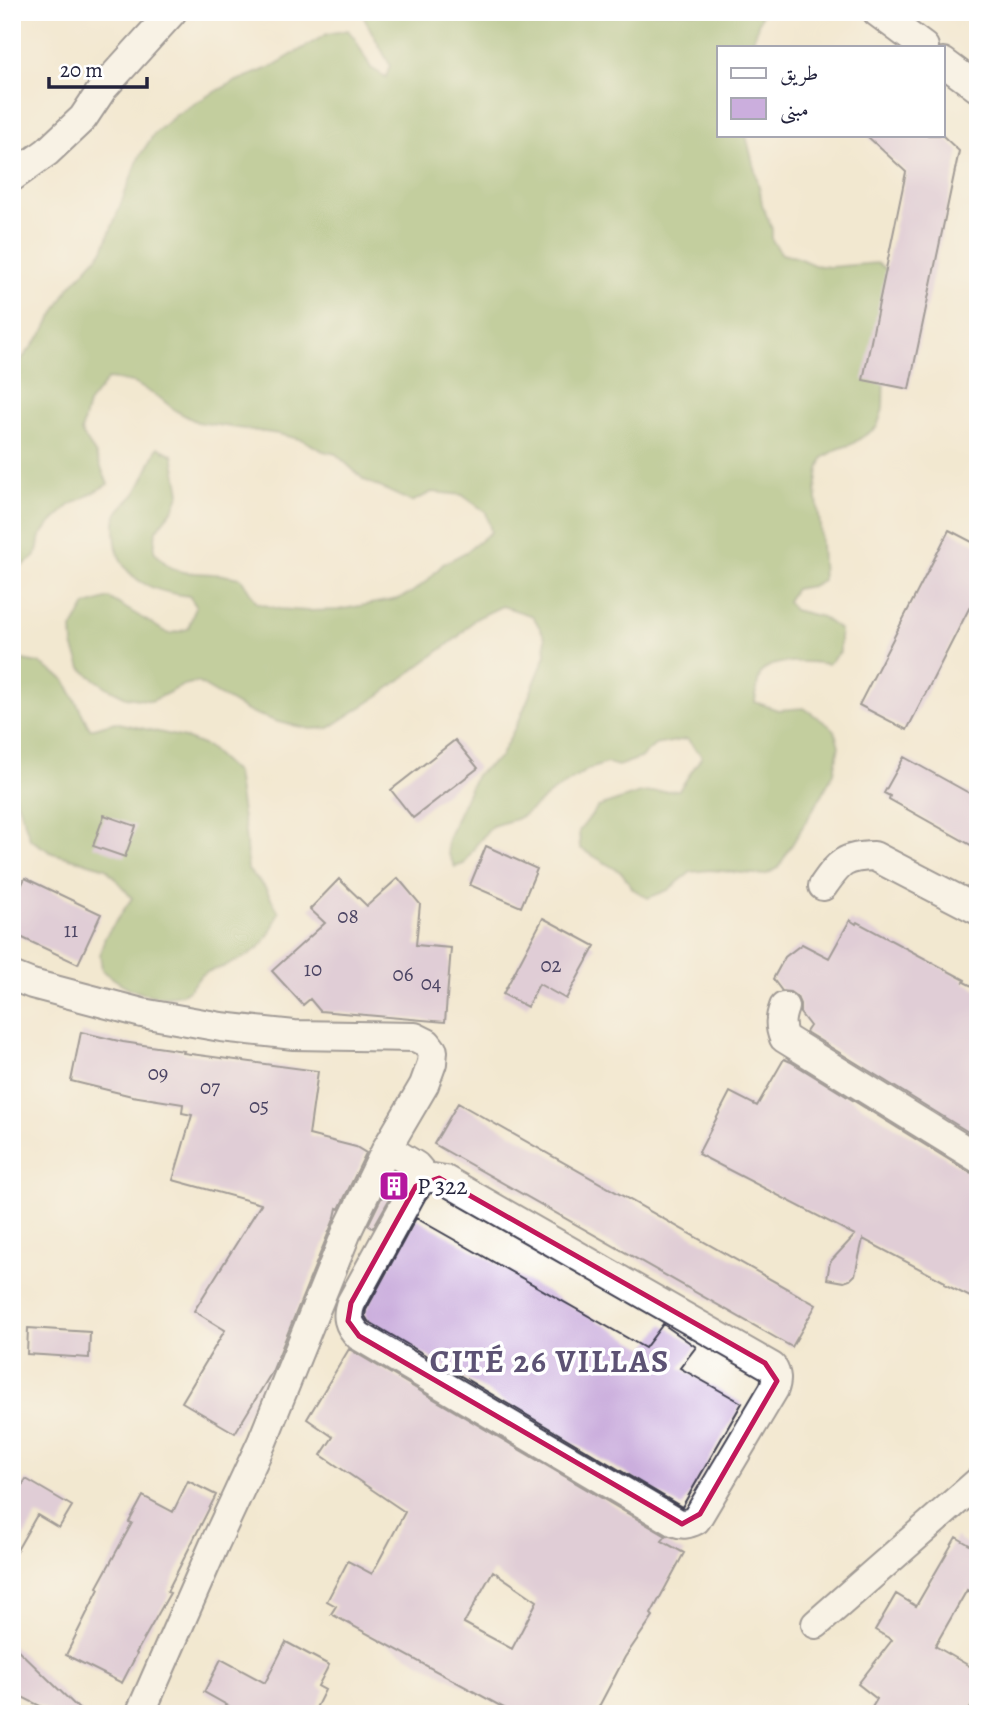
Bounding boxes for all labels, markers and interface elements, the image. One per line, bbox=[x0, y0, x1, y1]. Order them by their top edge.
scale bar bbox=[49, 46, 147, 90]
legend bbox=[717, 46, 944, 136]
text: 20 m bbox=[60, 56, 103, 84]
text: طريق bbox=[780, 59, 818, 87]
text: مبنى bbox=[780, 95, 809, 124]
house number: 08 bbox=[337, 902, 359, 930]
house number: 11 bbox=[64, 916, 78, 944]
house number: 02 bbox=[540, 951, 562, 979]
house number: 10 bbox=[304, 955, 322, 983]
house number: 06 bbox=[393, 960, 414, 988]
house number: 04 bbox=[421, 969, 441, 997]
house number: 09 bbox=[148, 1059, 168, 1087]
house number: 07 bbox=[200, 1073, 220, 1101]
house number: 05 bbox=[249, 1092, 269, 1120]
building icon: P 322 bbox=[377, 1169, 411, 1203]
place label: P 322 bbox=[417, 1170, 468, 1202]
district label: CITÉ 26 VILLAS bbox=[430, 1339, 670, 1383]

